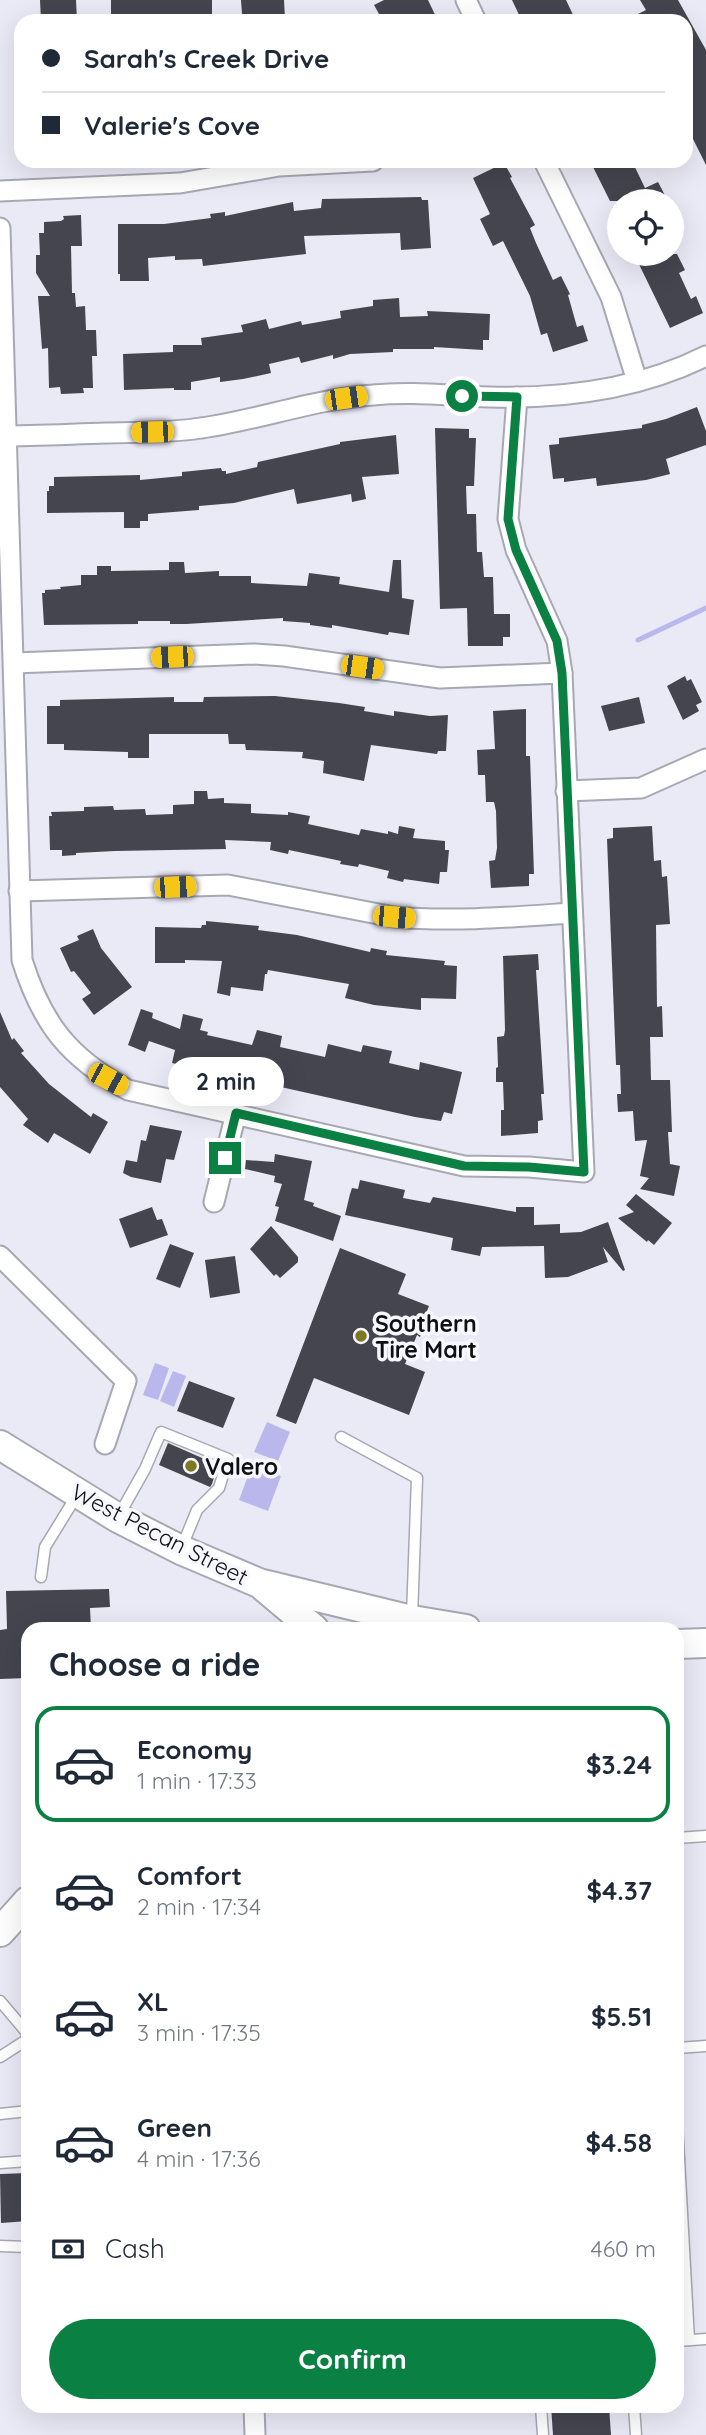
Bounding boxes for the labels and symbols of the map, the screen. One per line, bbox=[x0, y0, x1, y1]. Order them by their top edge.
route start bbox=[446, 380, 478, 412]
car bbox=[324, 385, 369, 411]
car bbox=[131, 421, 174, 443]
car bbox=[151, 646, 194, 668]
car bbox=[340, 654, 385, 680]
car bbox=[154, 876, 197, 898]
car bbox=[373, 905, 416, 929]
callout: 2 min bbox=[167, 1056, 283, 1106]
car bbox=[85, 1060, 132, 1098]
route end bbox=[209, 1142, 241, 1174]
place label: Southern Tire Mart bbox=[375, 1309, 477, 1364]
marker: Southern Tire Mart bbox=[353, 1328, 369, 1344]
place label: Valero bbox=[205, 1452, 278, 1481]
marker: Valero bbox=[183, 1458, 199, 1474]
street label: West Pecan Street bbox=[67, 1477, 253, 1591]

